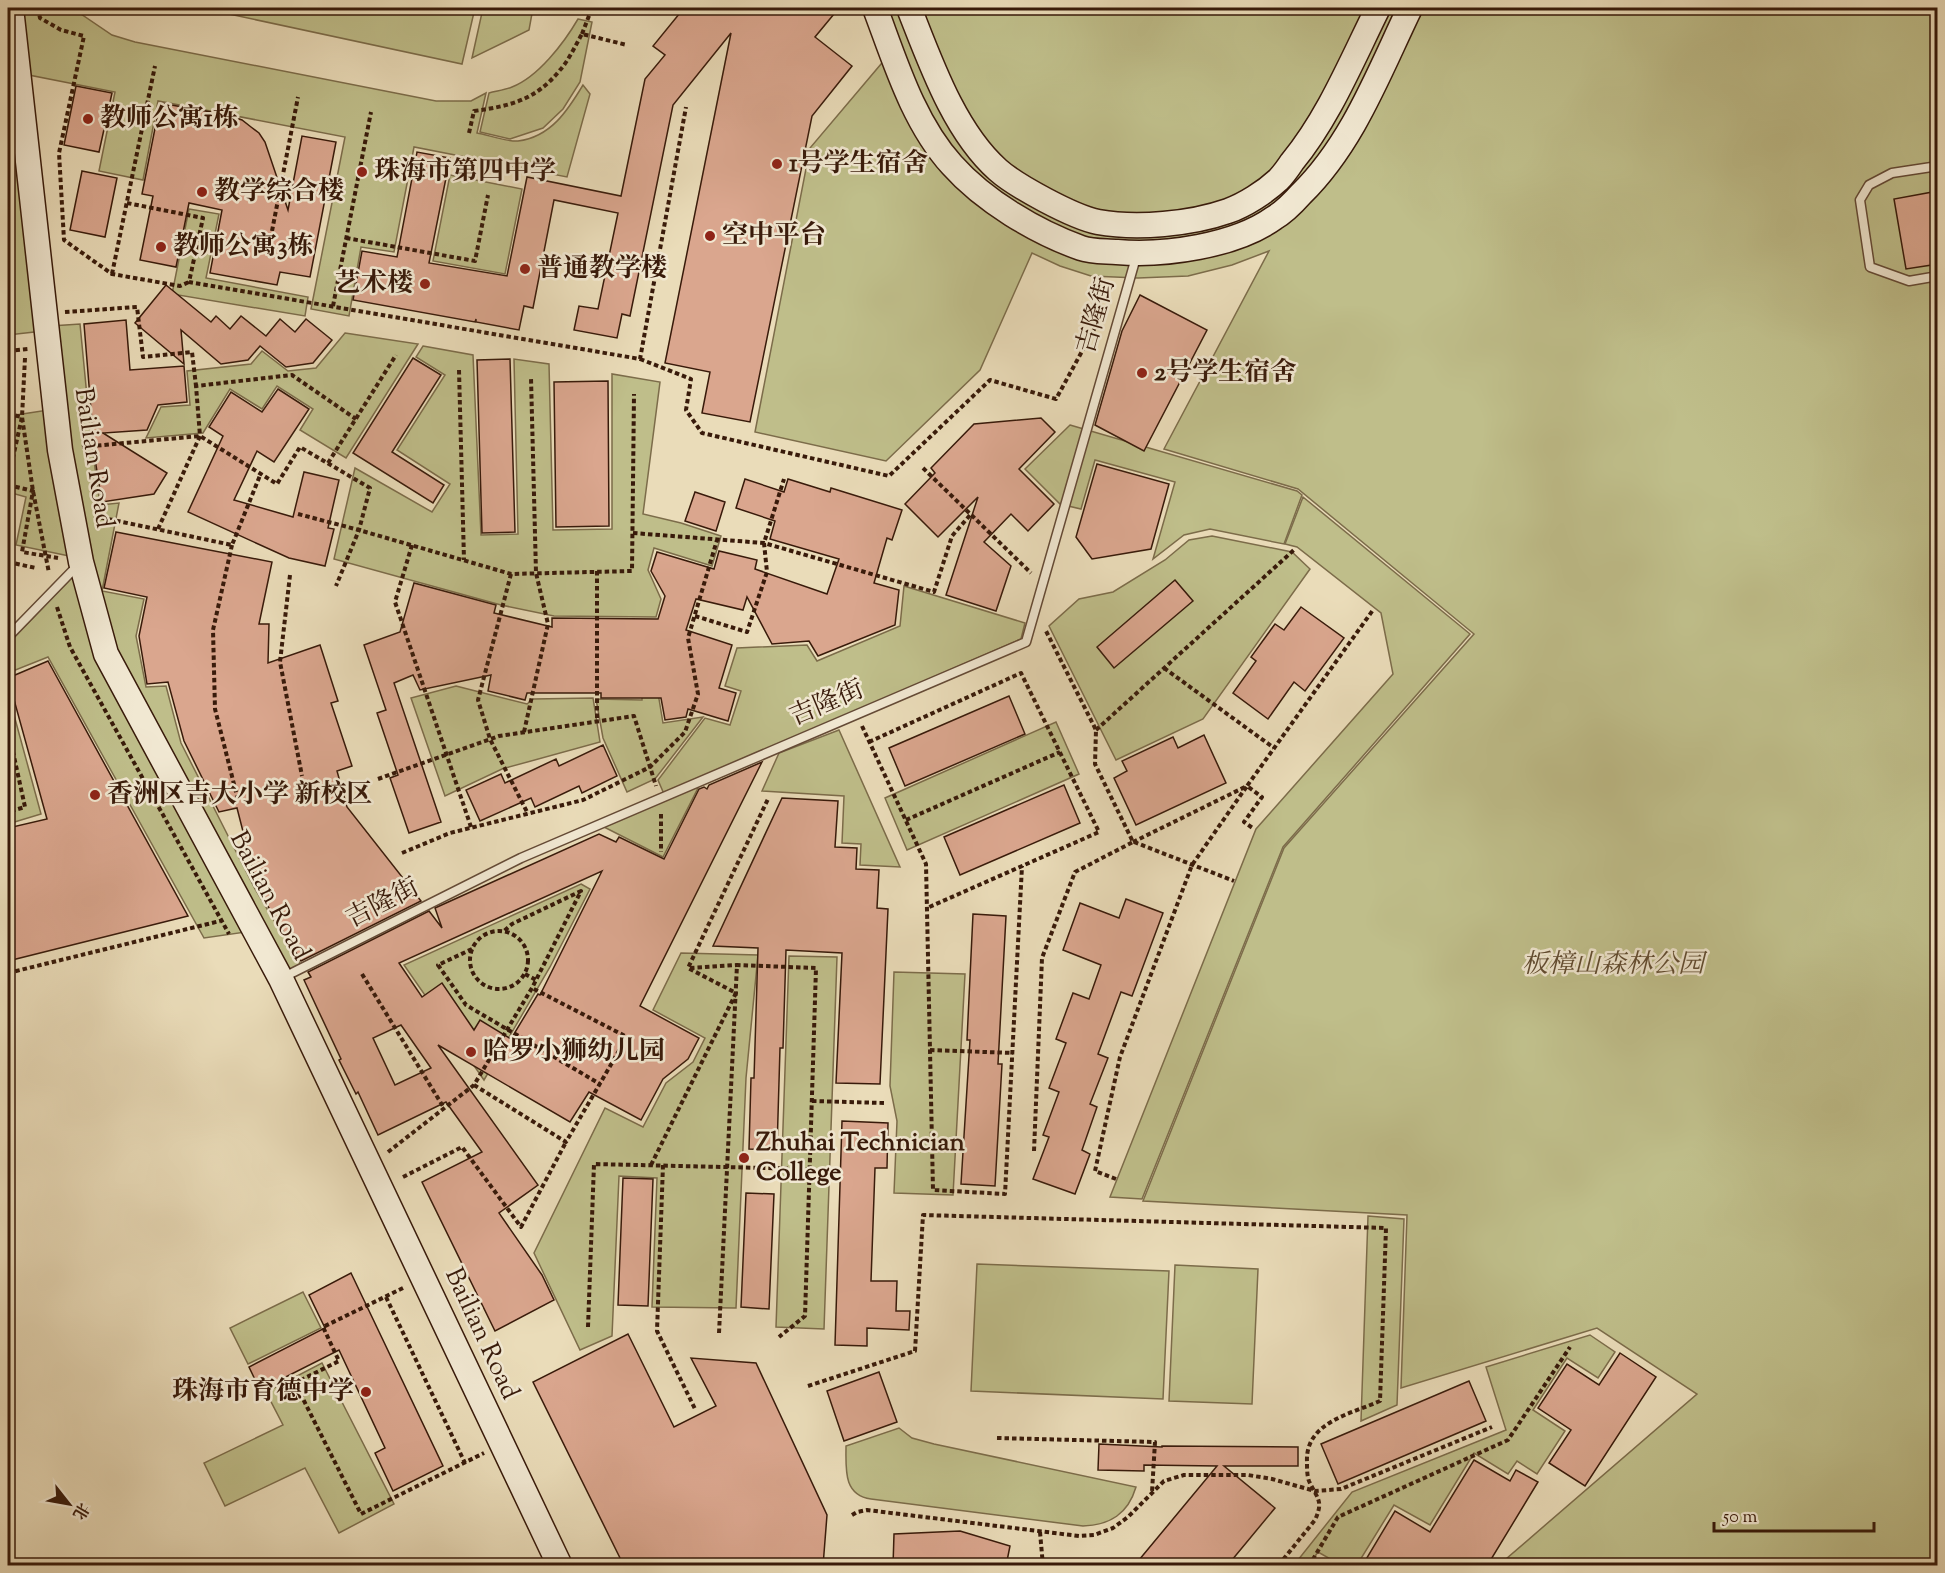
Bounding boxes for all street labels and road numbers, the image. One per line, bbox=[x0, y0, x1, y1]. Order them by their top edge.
street label: 吉隆街 bbox=[1068, 273, 1126, 359]
street label: Bailian Road bbox=[64, 385, 122, 531]
street label: 吉隆街 bbox=[784, 672, 870, 736]
street label: Bailian Road bbox=[219, 825, 319, 968]
street label: 吉隆街 bbox=[340, 870, 426, 938]
street label: Bailian Road bbox=[434, 1262, 528, 1406]

